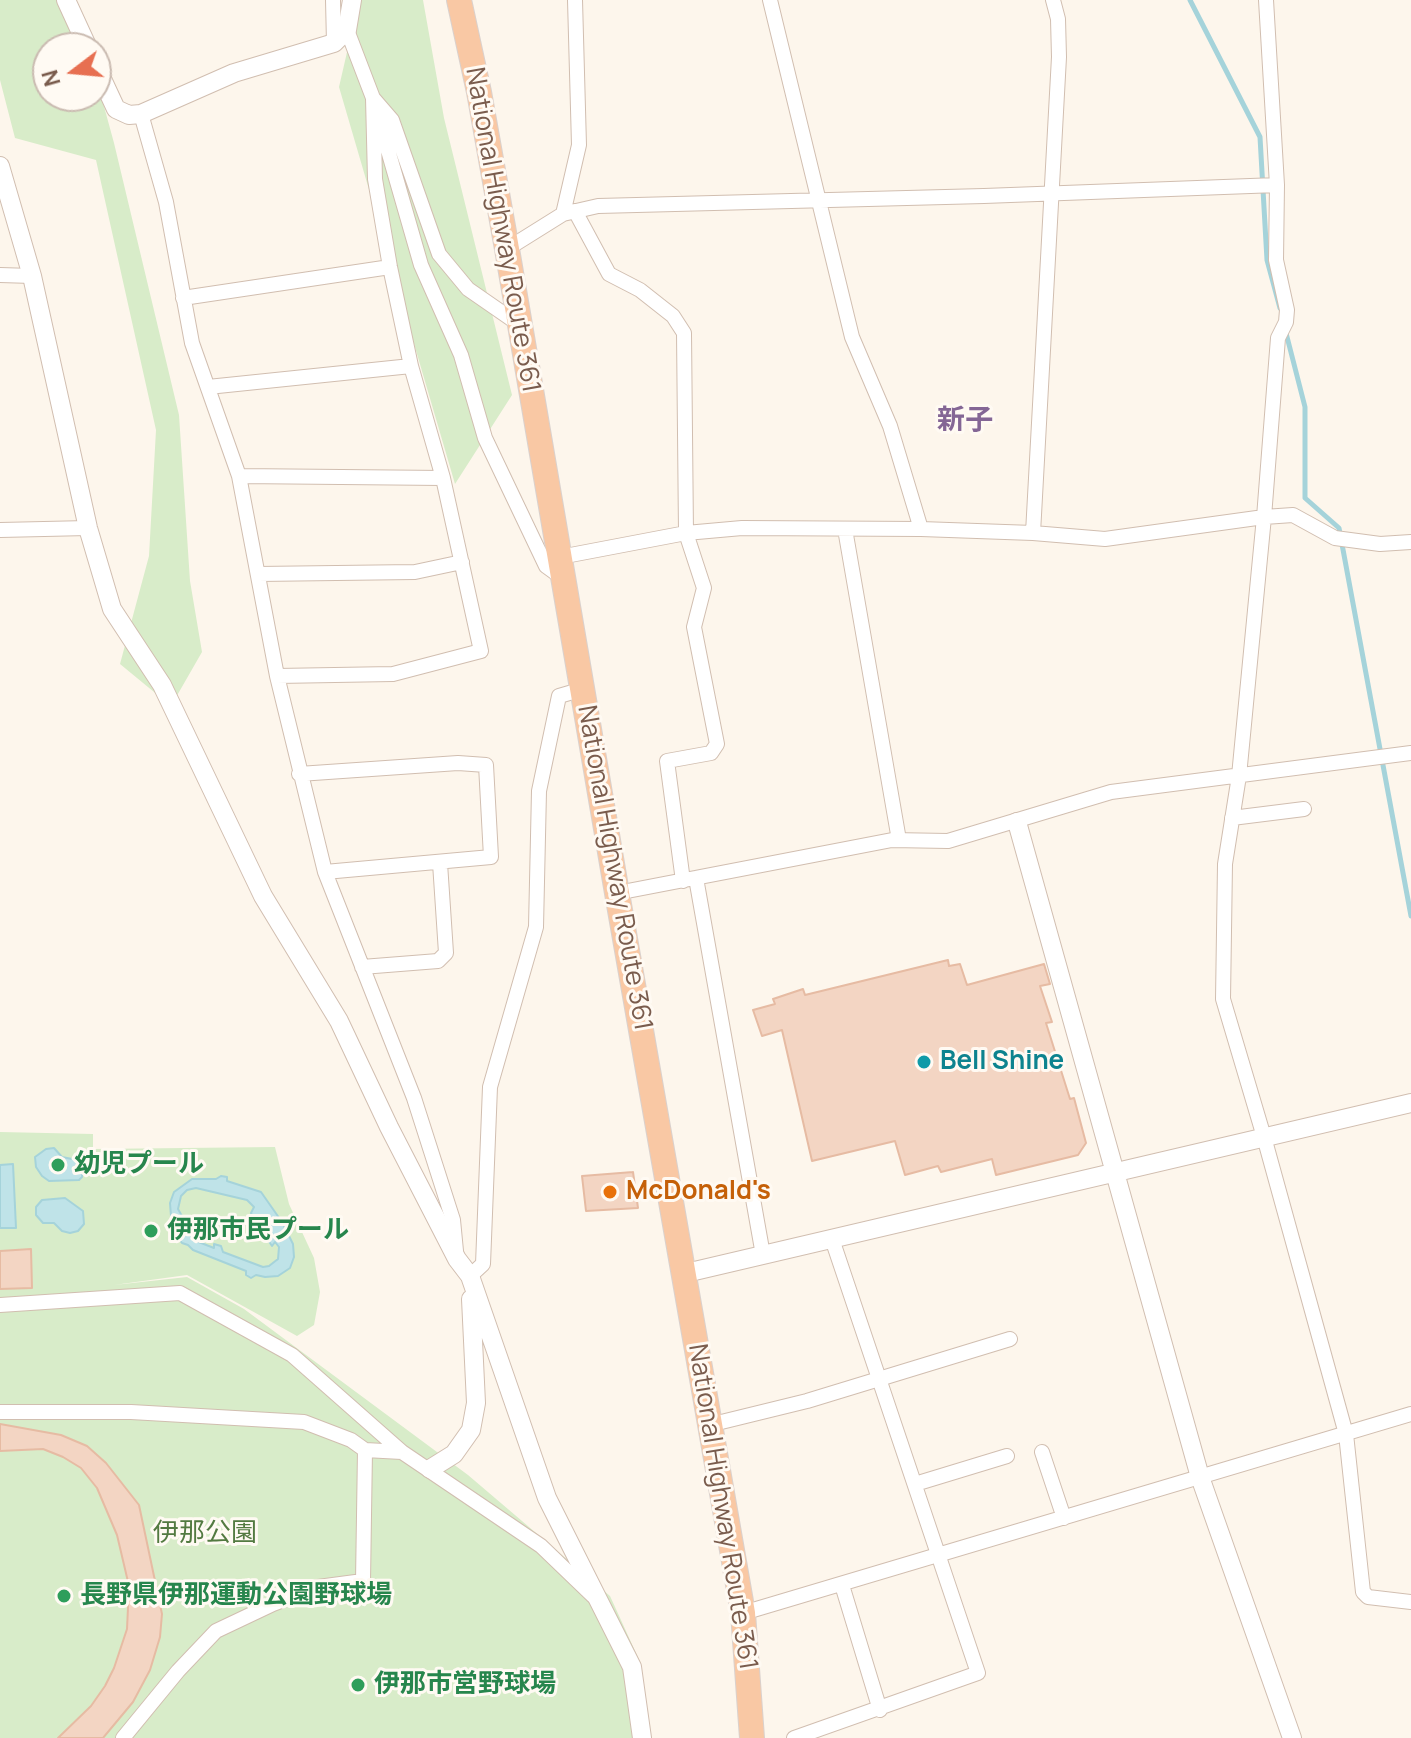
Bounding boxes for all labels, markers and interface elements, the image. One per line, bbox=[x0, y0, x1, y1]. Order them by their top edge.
north arrow bbox=[32, 32, 112, 112]
street label: National Highway Route 361 bbox=[458, 65, 546, 395]
text: N bbox=[34, 66, 67, 90]
district label: 新子 bbox=[937, 404, 993, 438]
street label: National Highway Route 361 bbox=[570, 703, 658, 1033]
place label: Bell Shine bbox=[940, 1046, 1064, 1078]
marker: Bell Shine bbox=[915, 1053, 933, 1071]
place label: 幼児プール bbox=[74, 1149, 204, 1181]
marker: 幼児プール bbox=[49, 1156, 67, 1174]
place label: McDonald's bbox=[626, 1176, 771, 1208]
marker: McDonald's bbox=[601, 1183, 619, 1201]
place label: 伊那市民プール bbox=[167, 1215, 349, 1247]
marker: 伊那市民プール bbox=[142, 1222, 160, 1240]
street label: National Highway Route 361 bbox=[681, 1342, 763, 1672]
park label: 伊那公園 bbox=[153, 1518, 257, 1550]
place label: 長野県伊那運動公園野球場 bbox=[80, 1580, 392, 1612]
marker: 長野県伊那運動公園野球場 bbox=[55, 1587, 73, 1605]
place label: 伊那市営野球場 bbox=[374, 1669, 556, 1701]
marker: 伊那市営野球場 bbox=[349, 1676, 367, 1694]

